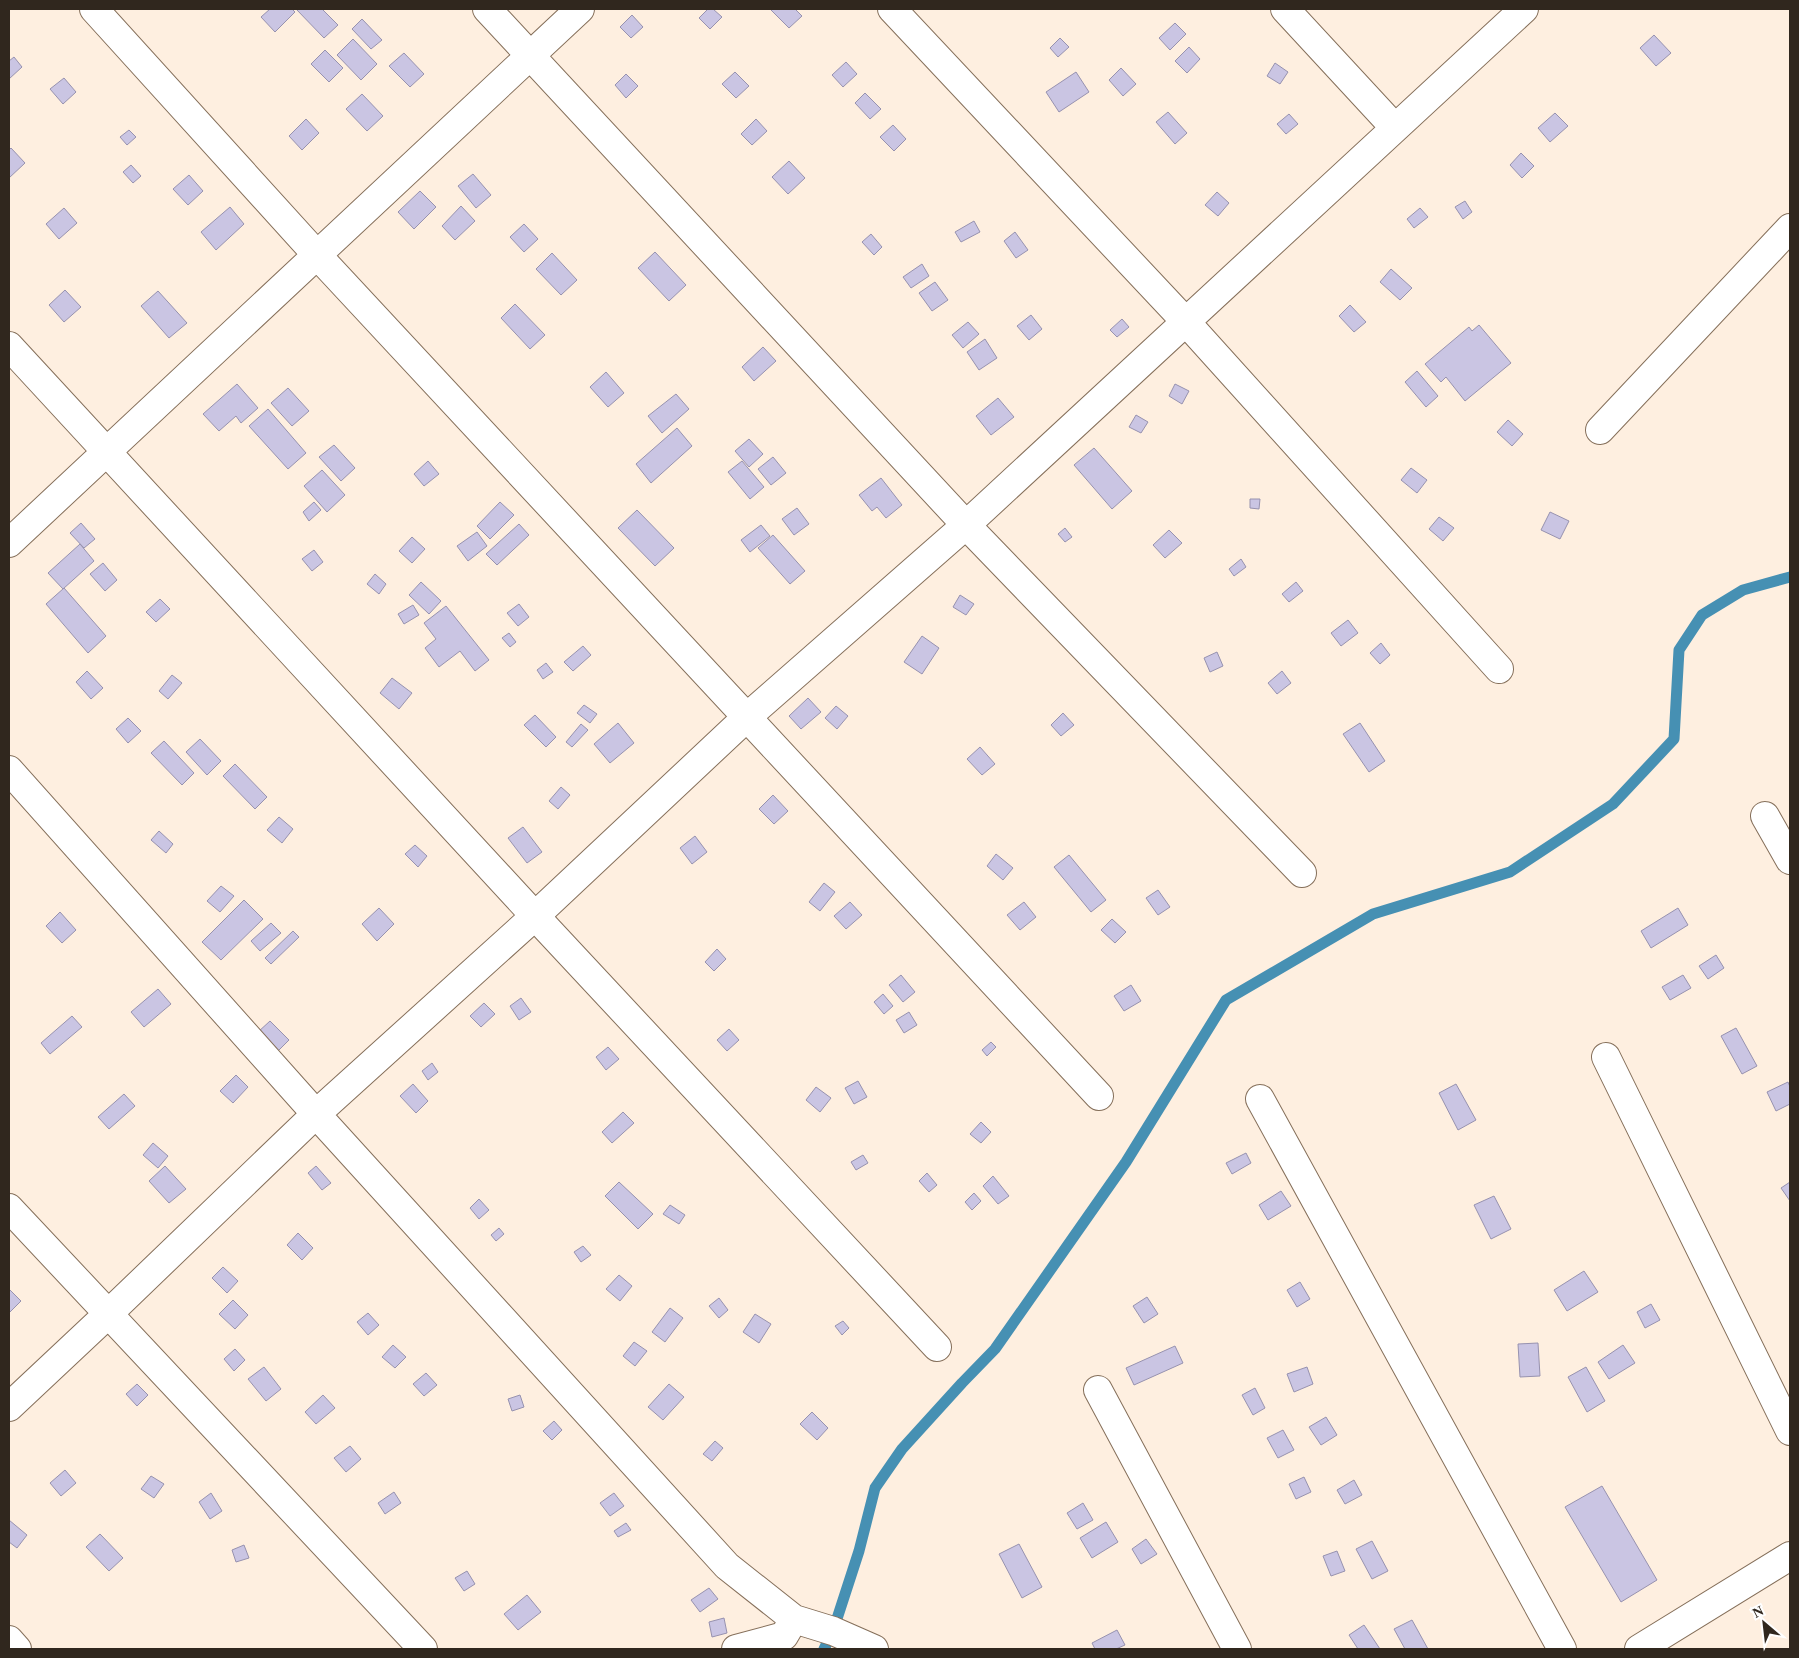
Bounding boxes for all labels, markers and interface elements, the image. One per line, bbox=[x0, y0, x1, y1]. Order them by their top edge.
north arrow bbox=[1739, 1598, 1789, 1648]
text: N bbox=[1750, 1603, 1766, 1621]

